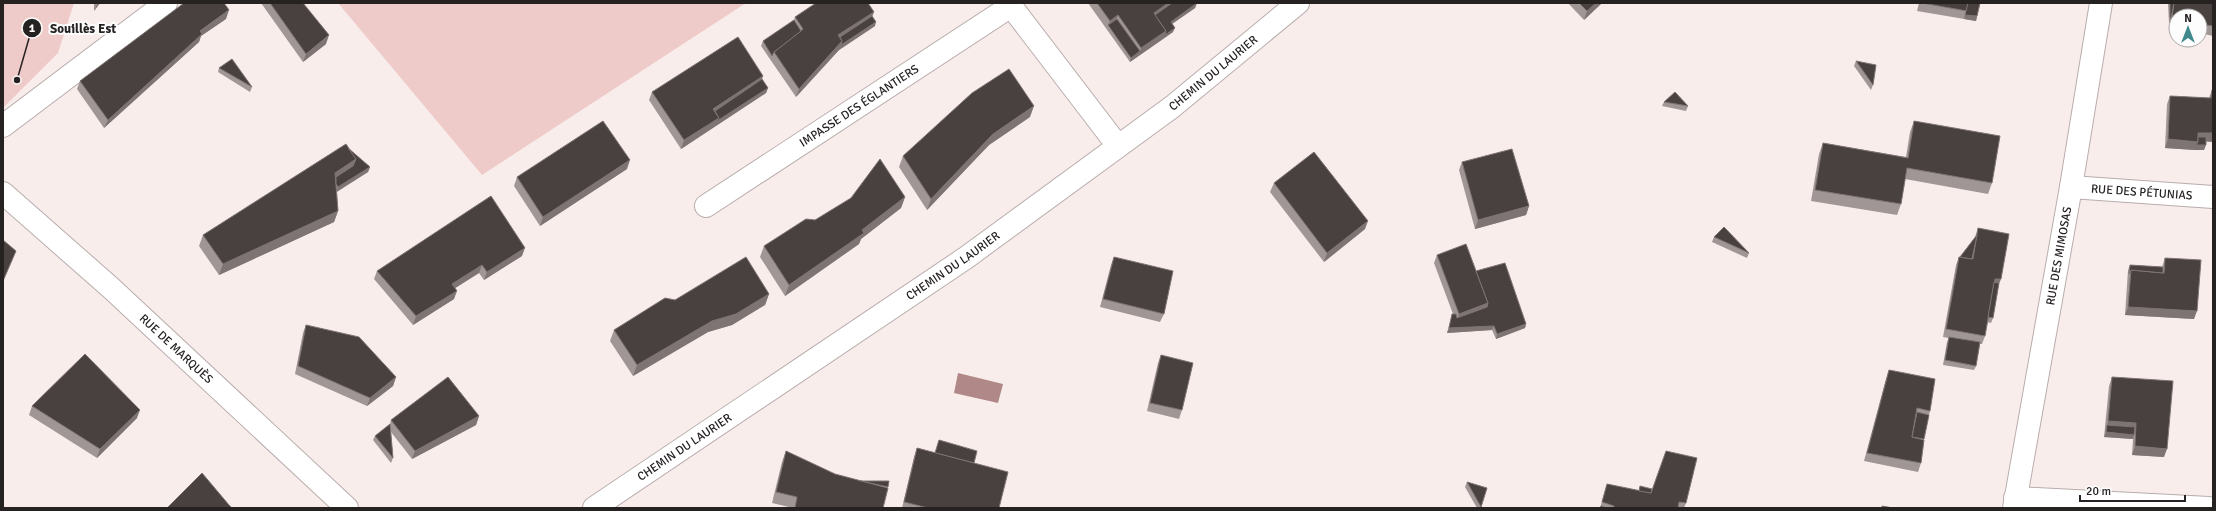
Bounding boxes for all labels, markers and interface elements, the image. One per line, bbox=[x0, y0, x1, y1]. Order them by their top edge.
north arrow bbox=[2168, 8, 2208, 48]
text: N bbox=[2184, 12, 2192, 25]
callout: Souillès Est bbox=[22, 16, 124, 41]
text: 1 bbox=[29, 21, 36, 36]
text: Souillès Est bbox=[50, 21, 116, 37]
street label: CHEMIN DU LAURIER bbox=[1166, 32, 1261, 114]
street label: IMPASSE DES ÉGLANTIERS bbox=[797, 61, 922, 151]
street label: RUE DES PÉTUNIAS bbox=[2091, 181, 2193, 204]
street label: RUE DES MIMOSAS bbox=[2043, 205, 2075, 307]
street label: CHEMIN DU LAURIER bbox=[903, 228, 1003, 304]
street label: RUE DE MARQUÈS bbox=[136, 311, 216, 387]
street label: CHEMIN DU LAURIER bbox=[635, 410, 735, 485]
scale bar bbox=[2080, 477, 2185, 503]
text: 20 m bbox=[2086, 484, 2111, 499]

